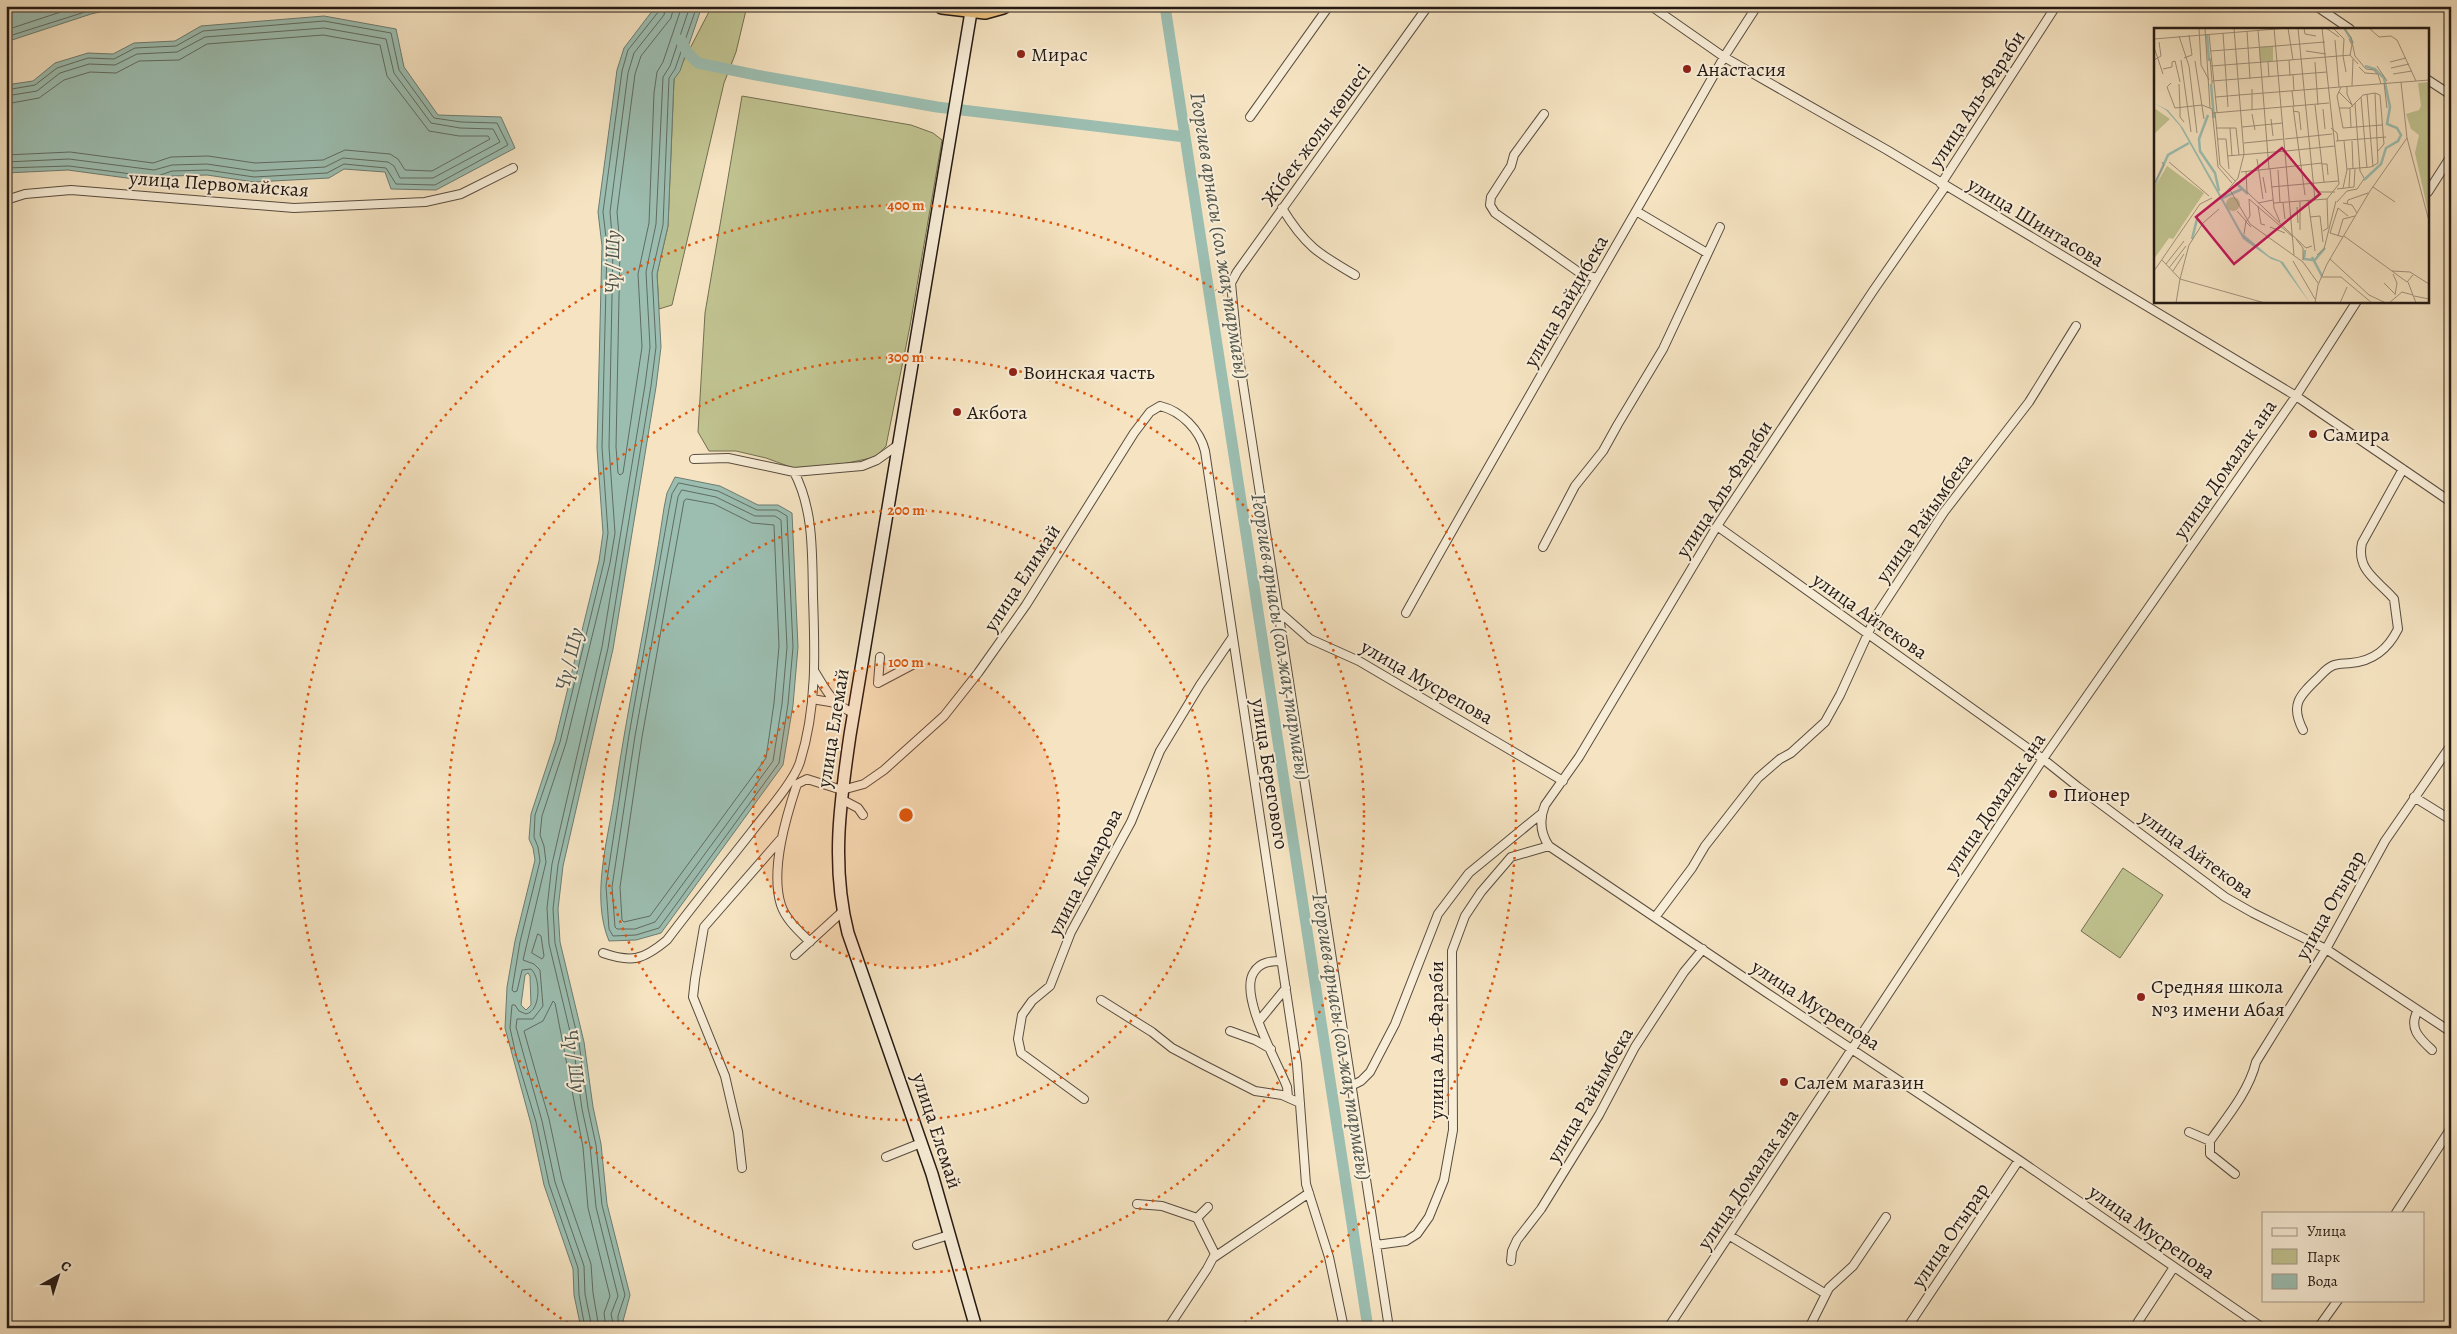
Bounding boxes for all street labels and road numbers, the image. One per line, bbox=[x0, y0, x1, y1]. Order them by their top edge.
street label: улица Аль-Фараби bbox=[1922, 25, 2031, 174]
street label: Жібек жолы көшесі bbox=[1255, 58, 1377, 212]
street label: улица Первомайская bbox=[127, 164, 310, 204]
street label: улица Шинтасова bbox=[1962, 170, 2110, 274]
street label: улица Байдибека bbox=[1517, 229, 1615, 373]
street label: улица Домалак ана bbox=[2166, 393, 2284, 545]
street label: улица Аль-Фараби bbox=[1669, 415, 1778, 564]
street label: улица Райымбека bbox=[1869, 447, 1979, 589]
street label: улица Елимай bbox=[977, 519, 1067, 638]
street label: улица Айтекова bbox=[1806, 566, 1934, 666]
street label: улица Мусрепова bbox=[1355, 633, 1499, 731]
street label: улица Елемай bbox=[810, 667, 856, 790]
street label: улица Берегового bbox=[1245, 696, 1295, 851]
street label: улица Домалак ана bbox=[1937, 727, 2053, 879]
street label: улица Комарова bbox=[1041, 803, 1129, 941]
street label: улица Айтекова bbox=[2134, 803, 2260, 905]
street label: улица Отырар bbox=[2288, 845, 2371, 965]
street label: улица Мусрепова bbox=[1745, 953, 1886, 1057]
street label: улица Аль-Фараби bbox=[1423, 961, 1450, 1120]
street label: улица Райымбека bbox=[1540, 1022, 1640, 1168]
street label: улица Елемай bbox=[905, 1069, 968, 1192]
street label: улица Домалак ана bbox=[1690, 1103, 1806, 1255]
street label: улица Отырар bbox=[1904, 1177, 1995, 1294]
street label: улица Мусрепова bbox=[2082, 1178, 2221, 1286]

